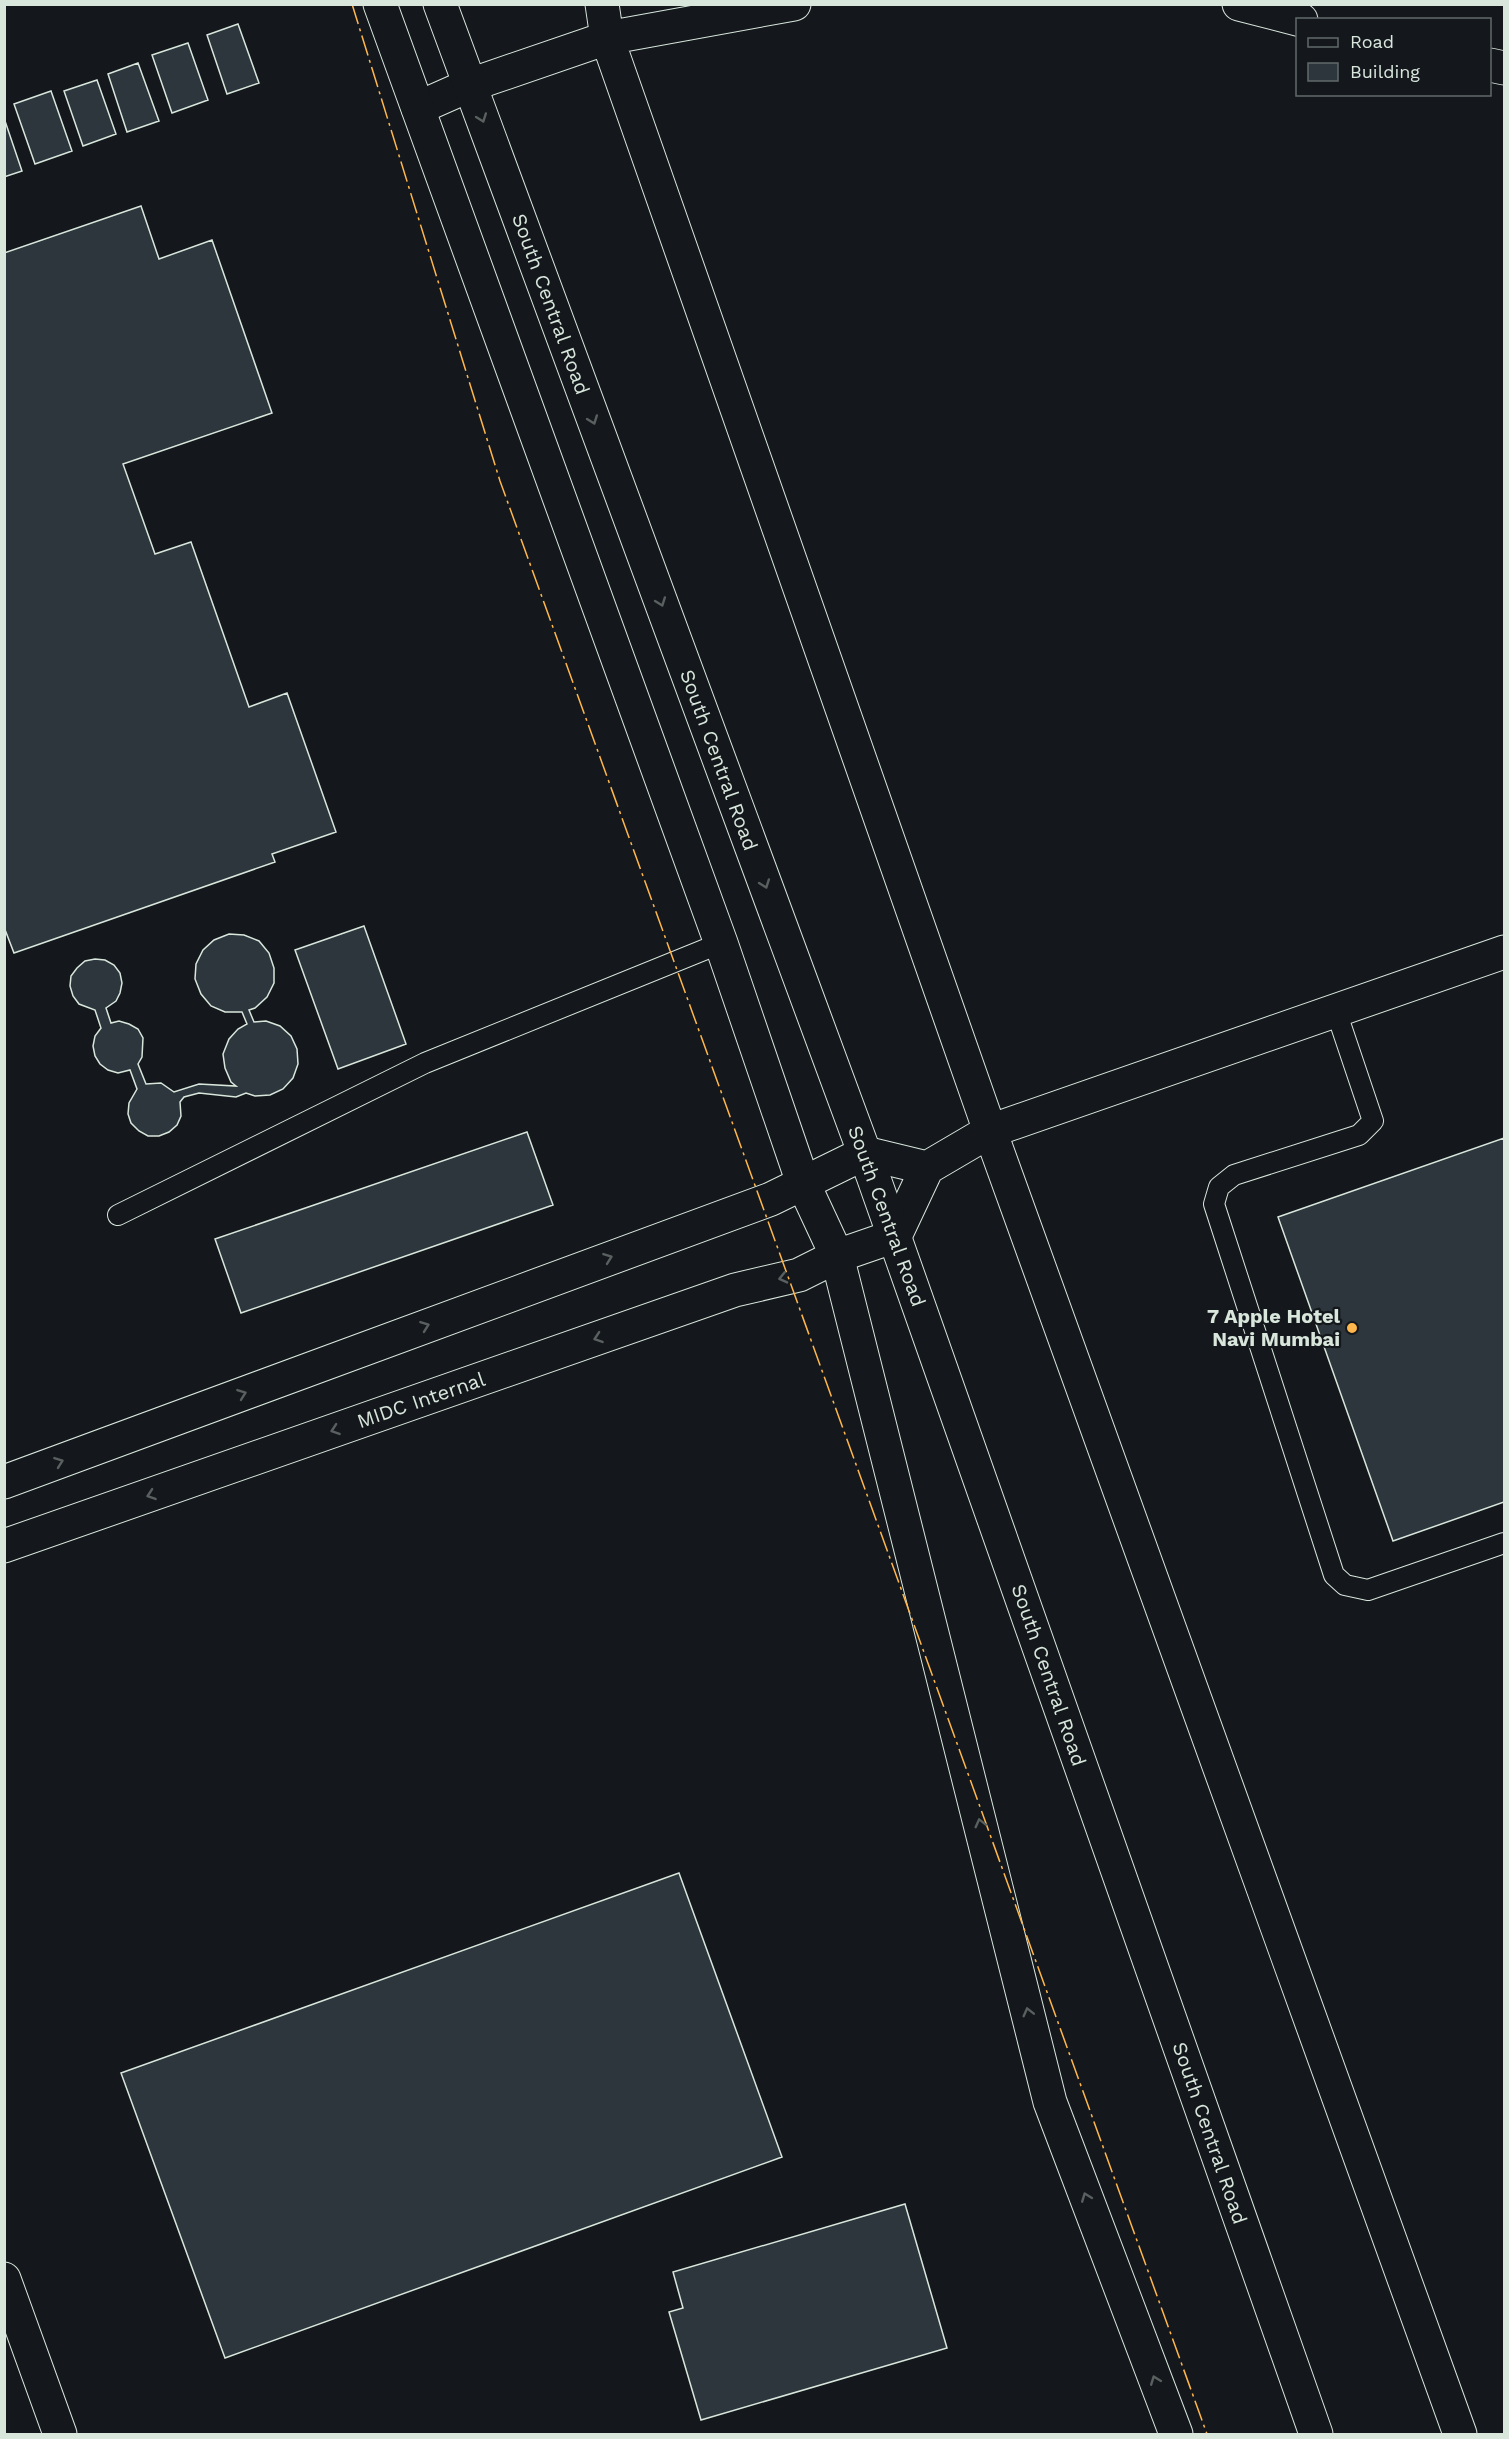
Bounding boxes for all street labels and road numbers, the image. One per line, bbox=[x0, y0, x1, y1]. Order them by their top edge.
street label: South Central Road bbox=[507, 210, 595, 398]
street label: South Central Road bbox=[675, 666, 763, 854]
street label: South Central Road bbox=[843, 1122, 931, 1310]
street label: MIDC Internal bbox=[354, 1367, 488, 1433]
street label: South Central Road bbox=[1007, 1581, 1091, 1769]
street label: South Central Road bbox=[1168, 2039, 1252, 2227]

